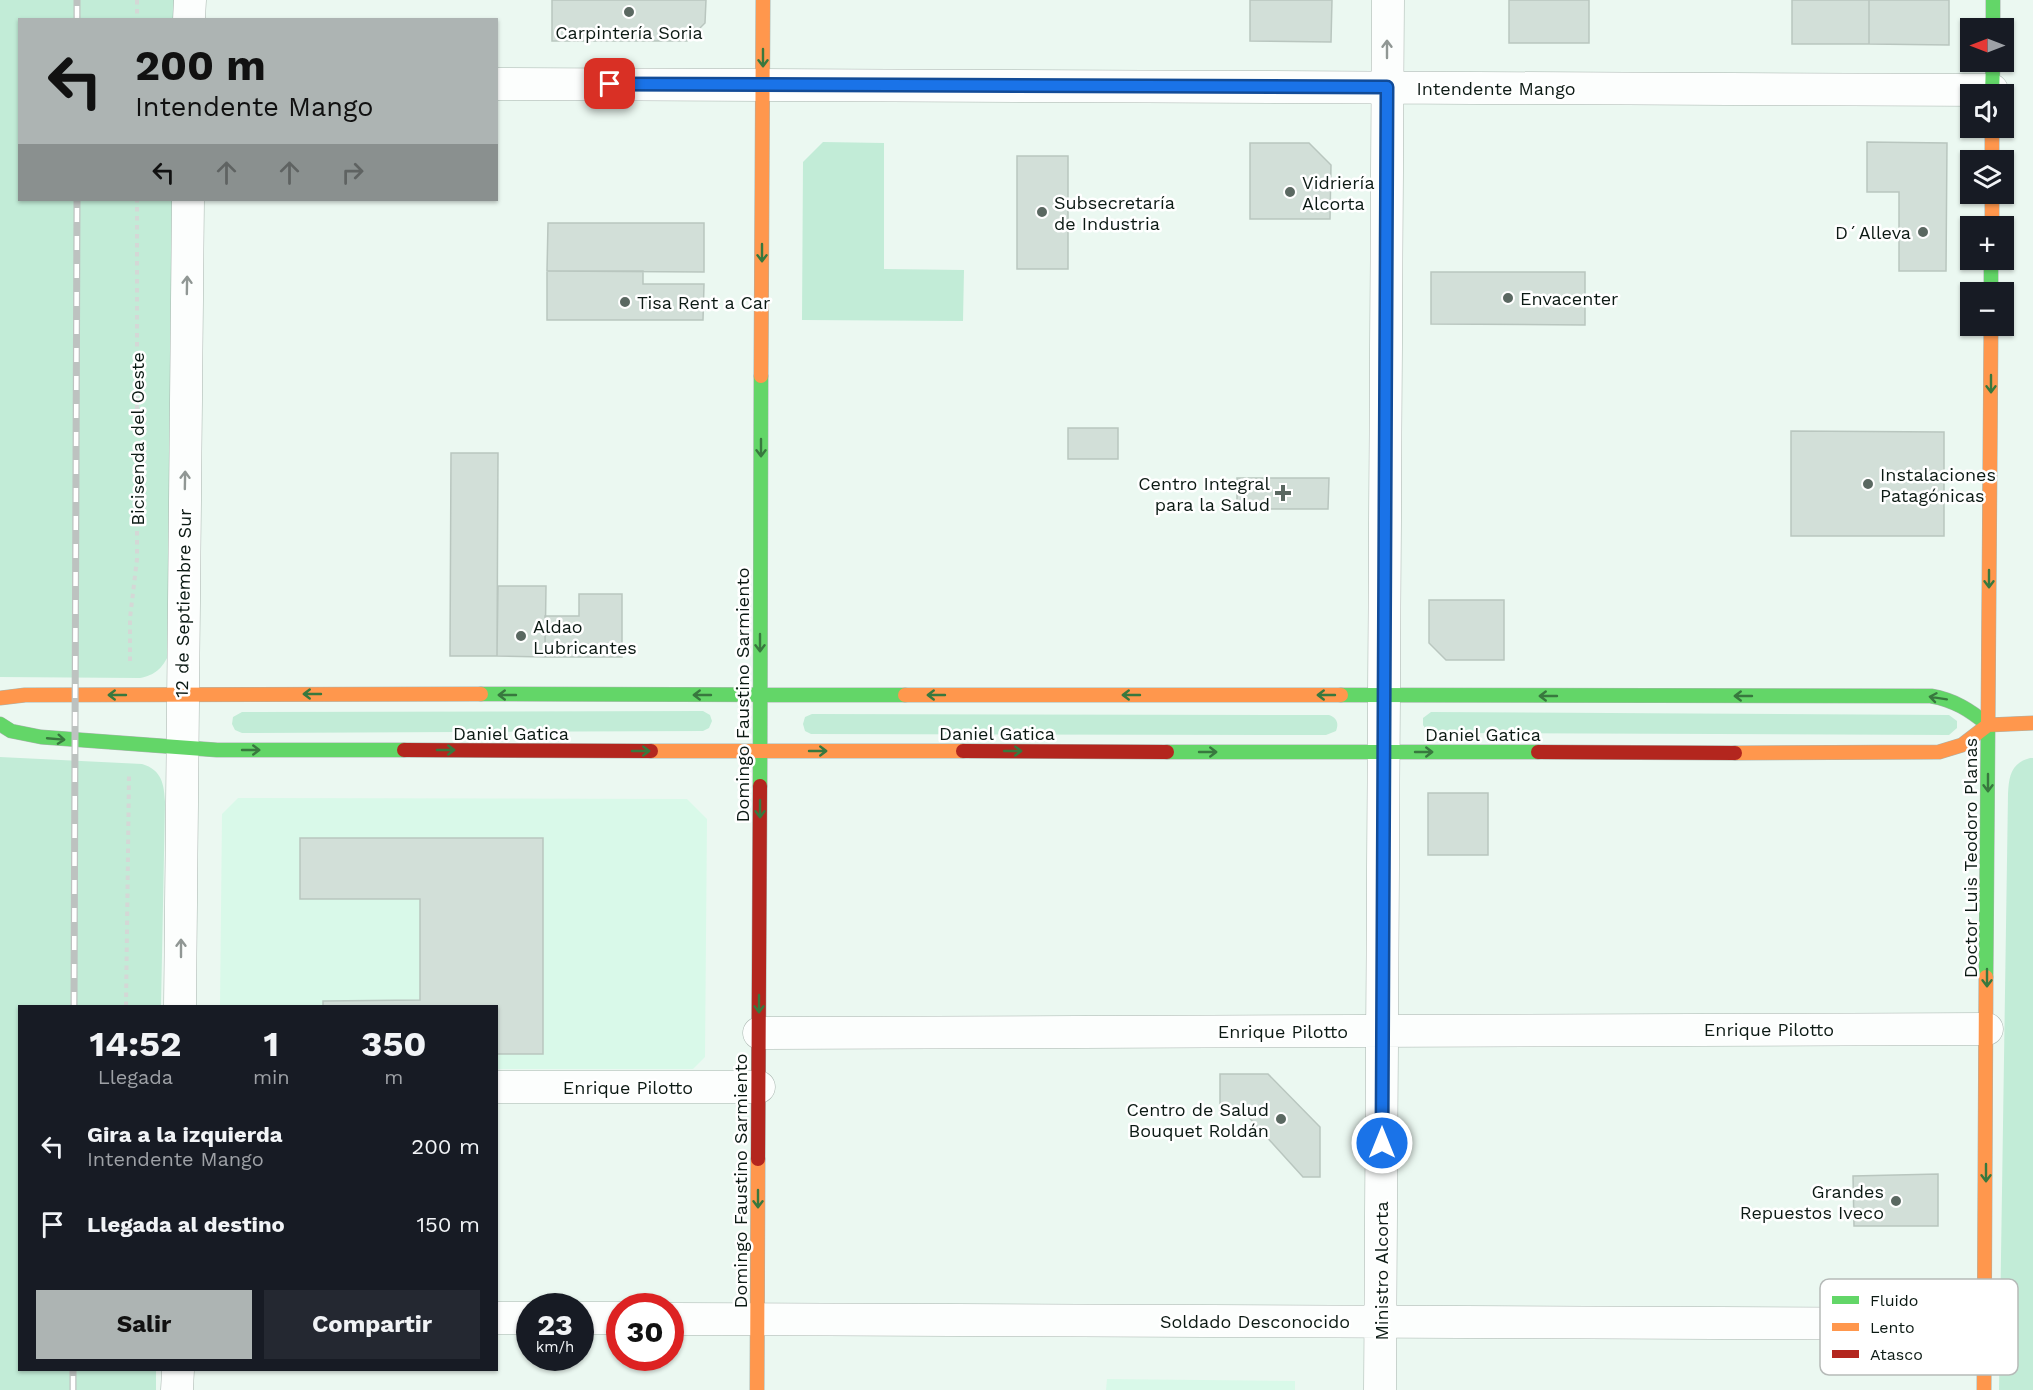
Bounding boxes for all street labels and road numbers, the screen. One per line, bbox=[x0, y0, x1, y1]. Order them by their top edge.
street label: Intendente Mango bbox=[1416, 78, 1576, 99]
street label: Bicisenda del Oeste bbox=[127, 352, 148, 526]
street label: 12 de Septiembre Sur bbox=[171, 508, 195, 698]
street label: Domingo Faustino Sarmiento bbox=[732, 567, 753, 823]
street label: Daniel Gatica bbox=[453, 723, 569, 744]
street label: Daniel Gatica bbox=[939, 723, 1055, 744]
street label: Daniel Gatica bbox=[1425, 724, 1541, 745]
street label: Doctor Luis Teodoro Planas bbox=[1960, 738, 1981, 978]
street label: Enrique Pilotto bbox=[1704, 1019, 1834, 1040]
street label: Enrique Pilotto bbox=[1218, 1021, 1348, 1042]
street label: Domingo Faustino Sarmiento bbox=[730, 1053, 751, 1309]
street label: Enrique Pilotto bbox=[563, 1077, 693, 1098]
street label: Ministro Alcorta bbox=[1371, 1201, 1392, 1341]
street label: Soldado Desconocido bbox=[1160, 1311, 1350, 1332]

